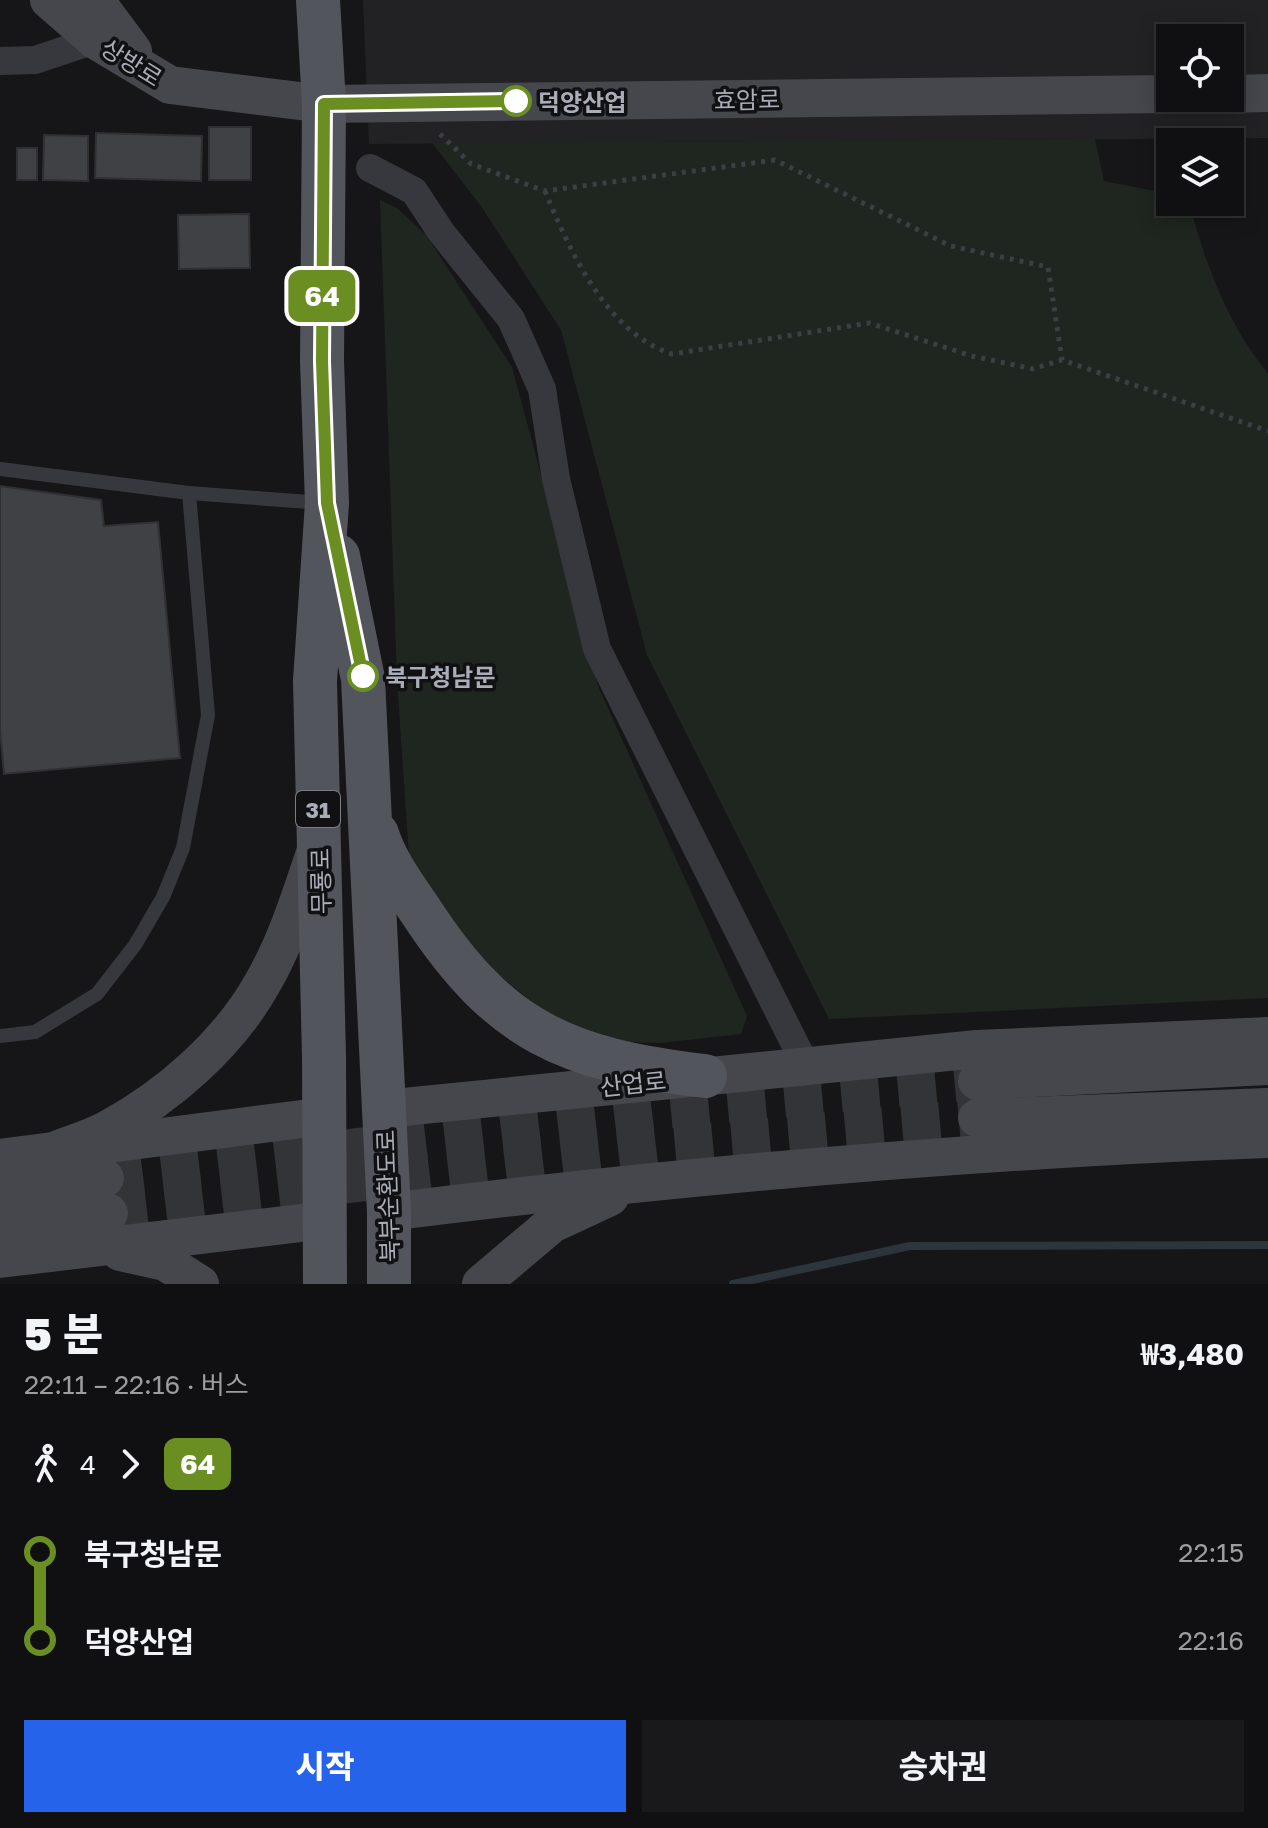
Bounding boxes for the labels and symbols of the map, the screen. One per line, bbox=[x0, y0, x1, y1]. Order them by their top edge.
street label: 상방로 bbox=[96, 32, 168, 92]
street label: 효암로 bbox=[714, 84, 780, 114]
marker: 덕양산업 bbox=[501, 86, 531, 116]
place label: 덕양산업 bbox=[538, 87, 626, 116]
line badge: 64 bbox=[286, 270, 358, 322]
marker: 북구청남문 bbox=[348, 661, 378, 691]
place label: 북구청남문 bbox=[385, 662, 495, 691]
road number: 31 bbox=[296, 791, 340, 827]
street label: 무룡로 bbox=[305, 848, 335, 914]
street label: 산업로 bbox=[599, 1065, 667, 1101]
street label: 북부순환도로 bbox=[370, 1129, 404, 1263]

